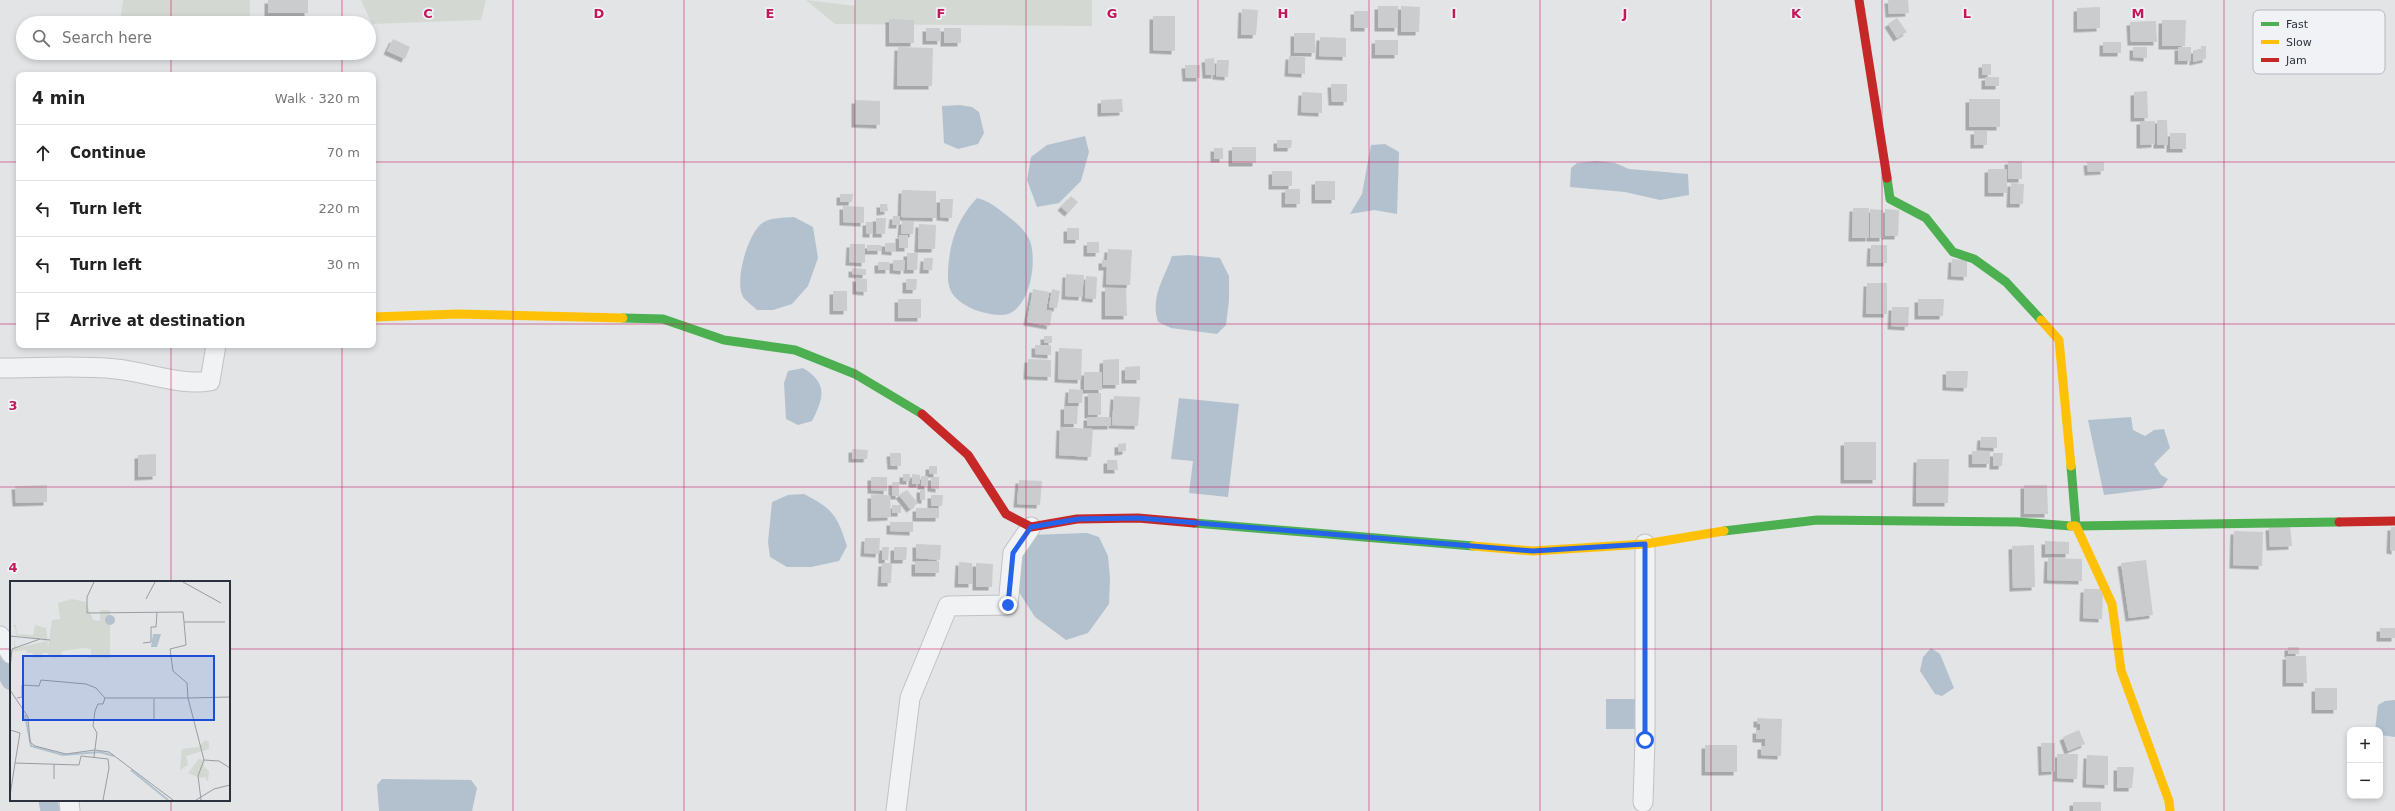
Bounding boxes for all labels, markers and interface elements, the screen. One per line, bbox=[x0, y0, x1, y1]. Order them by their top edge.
text: C bbox=[423, 6, 433, 21]
text: D bbox=[594, 6, 605, 21]
text: E bbox=[766, 6, 774, 21]
text: F bbox=[937, 6, 945, 21]
text: G bbox=[1107, 6, 1117, 21]
text: H bbox=[1278, 6, 1288, 21]
text: I bbox=[1452, 6, 1456, 21]
text: J bbox=[1622, 6, 1627, 21]
text: K bbox=[1791, 6, 1802, 21]
text: L bbox=[1963, 6, 1971, 21]
text: M bbox=[2132, 6, 2144, 21]
legend bbox=[2253, 10, 2385, 74]
search box bbox=[16, 16, 376, 60]
text: Fast bbox=[2286, 18, 2309, 31]
icon: search bbox=[30, 27, 52, 49]
text: Search here bbox=[62, 29, 152, 47]
text: Slow bbox=[2286, 36, 2312, 49]
text: Jam bbox=[2285, 54, 2307, 67]
text: 4 min bbox=[32, 88, 85, 108]
text: Walk · 320 m bbox=[275, 91, 360, 106]
icon: ahead bbox=[32, 142, 54, 164]
text: Continue bbox=[70, 144, 146, 162]
text: 70 m bbox=[327, 145, 360, 160]
icon: left bbox=[32, 198, 54, 220]
text: Turn left bbox=[70, 200, 142, 218]
text: 220 m bbox=[318, 201, 360, 216]
icon: left bbox=[32, 254, 54, 276]
text: Turn left bbox=[70, 256, 142, 274]
text: 30 m bbox=[327, 257, 360, 272]
icon: arrive bbox=[32, 310, 54, 332]
text: Arrive at destination bbox=[70, 312, 245, 330]
text: 3 bbox=[8, 398, 18, 413]
text: 4 bbox=[8, 560, 18, 575]
inset map bbox=[10, 581, 230, 801]
route end bbox=[999, 596, 1017, 614]
map controls bbox=[2347, 727, 2383, 799]
button: + bbox=[2347, 727, 2383, 763]
route start bbox=[1636, 731, 1654, 749]
button: − bbox=[2347, 763, 2383, 799]

